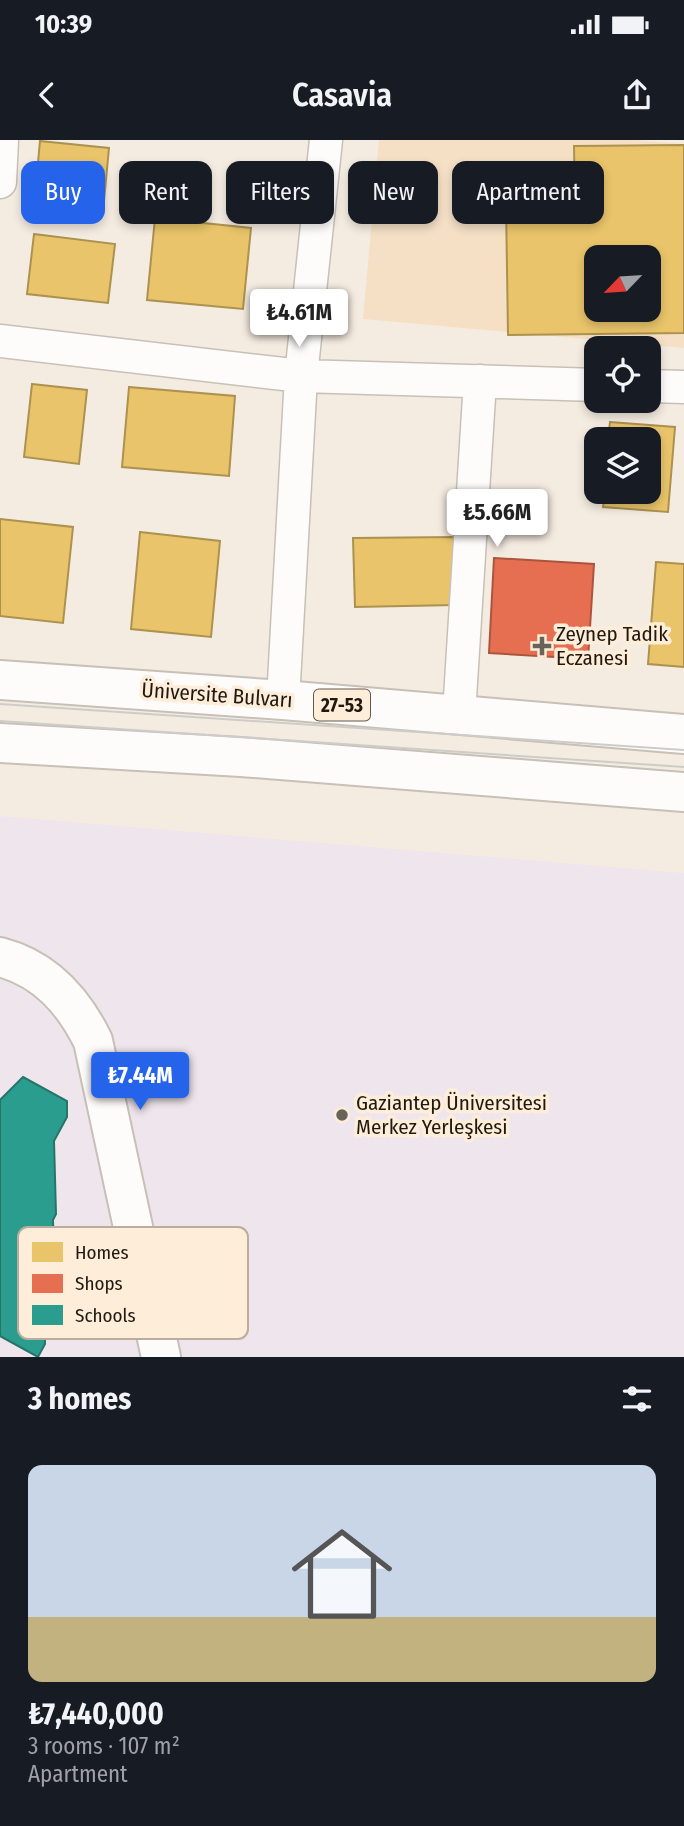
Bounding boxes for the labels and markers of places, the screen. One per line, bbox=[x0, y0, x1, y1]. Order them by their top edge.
pin: ₺4.61M bbox=[242, 290, 356, 349]
pin: ₺5.66M bbox=[440, 490, 554, 549]
place label: Zeynep Tadik Eczanesi bbox=[556, 621, 668, 671]
marker: Zeynep Tadik Eczanesi bbox=[534, 638, 550, 654]
pin: ₺7.44M bbox=[83, 1052, 197, 1112]
place label: Gaziantep Üniversitesi Merkez Yerleşkesi bbox=[356, 1090, 547, 1140]
marker: Gaziantep Üniversitesi Merkez Yerleşkesi bbox=[334, 1107, 350, 1123]

